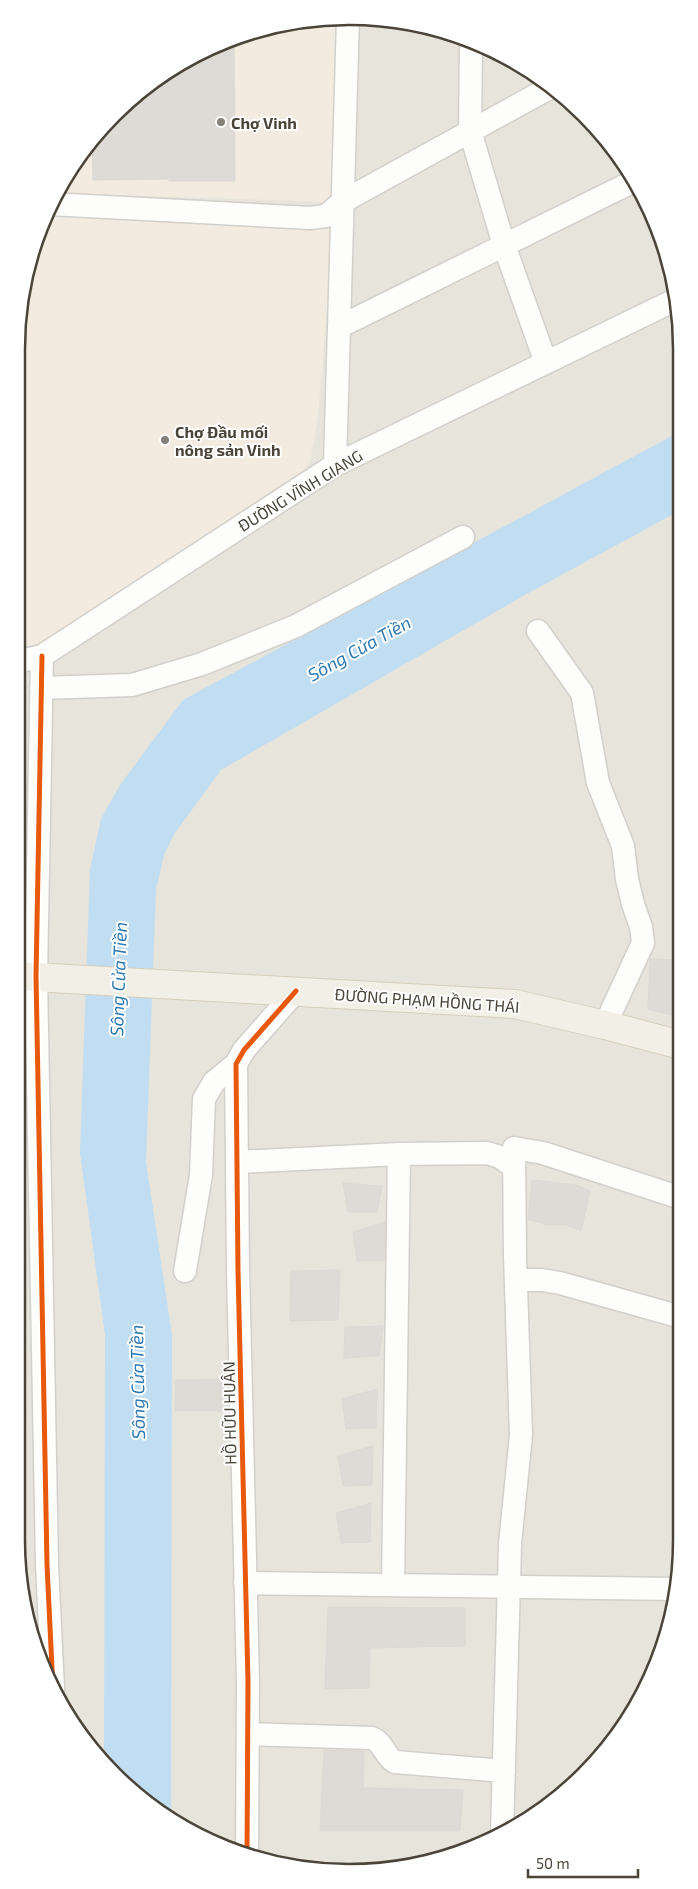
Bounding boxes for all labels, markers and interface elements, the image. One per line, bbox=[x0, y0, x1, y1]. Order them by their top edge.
place label: Chợ Vinh bbox=[231, 113, 297, 132]
marker: Chợ Vinh bbox=[215, 116, 227, 128]
place label: Chợ Đầu mối nông sản Vinh bbox=[175, 422, 281, 459]
marker: Chợ Đầu mối nông sản Vinh bbox=[159, 434, 171, 446]
street label: ĐƯỜNG VĨNH GIANG bbox=[234, 445, 366, 535]
water label: Sông Cửa Tiền bbox=[304, 611, 414, 685]
water label: Sông Cửa Tiền bbox=[105, 921, 131, 1037]
street label: ĐƯỜNG PHẠM HỒNG THÁI bbox=[334, 983, 520, 1016]
water label: Sông Cửa Tiền bbox=[125, 1325, 149, 1439]
street label: HỒ HỮU HUÂN bbox=[218, 1361, 239, 1465]
scale bar bbox=[528, 1846, 638, 1878]
text: 50 m bbox=[536, 1854, 570, 1872]

